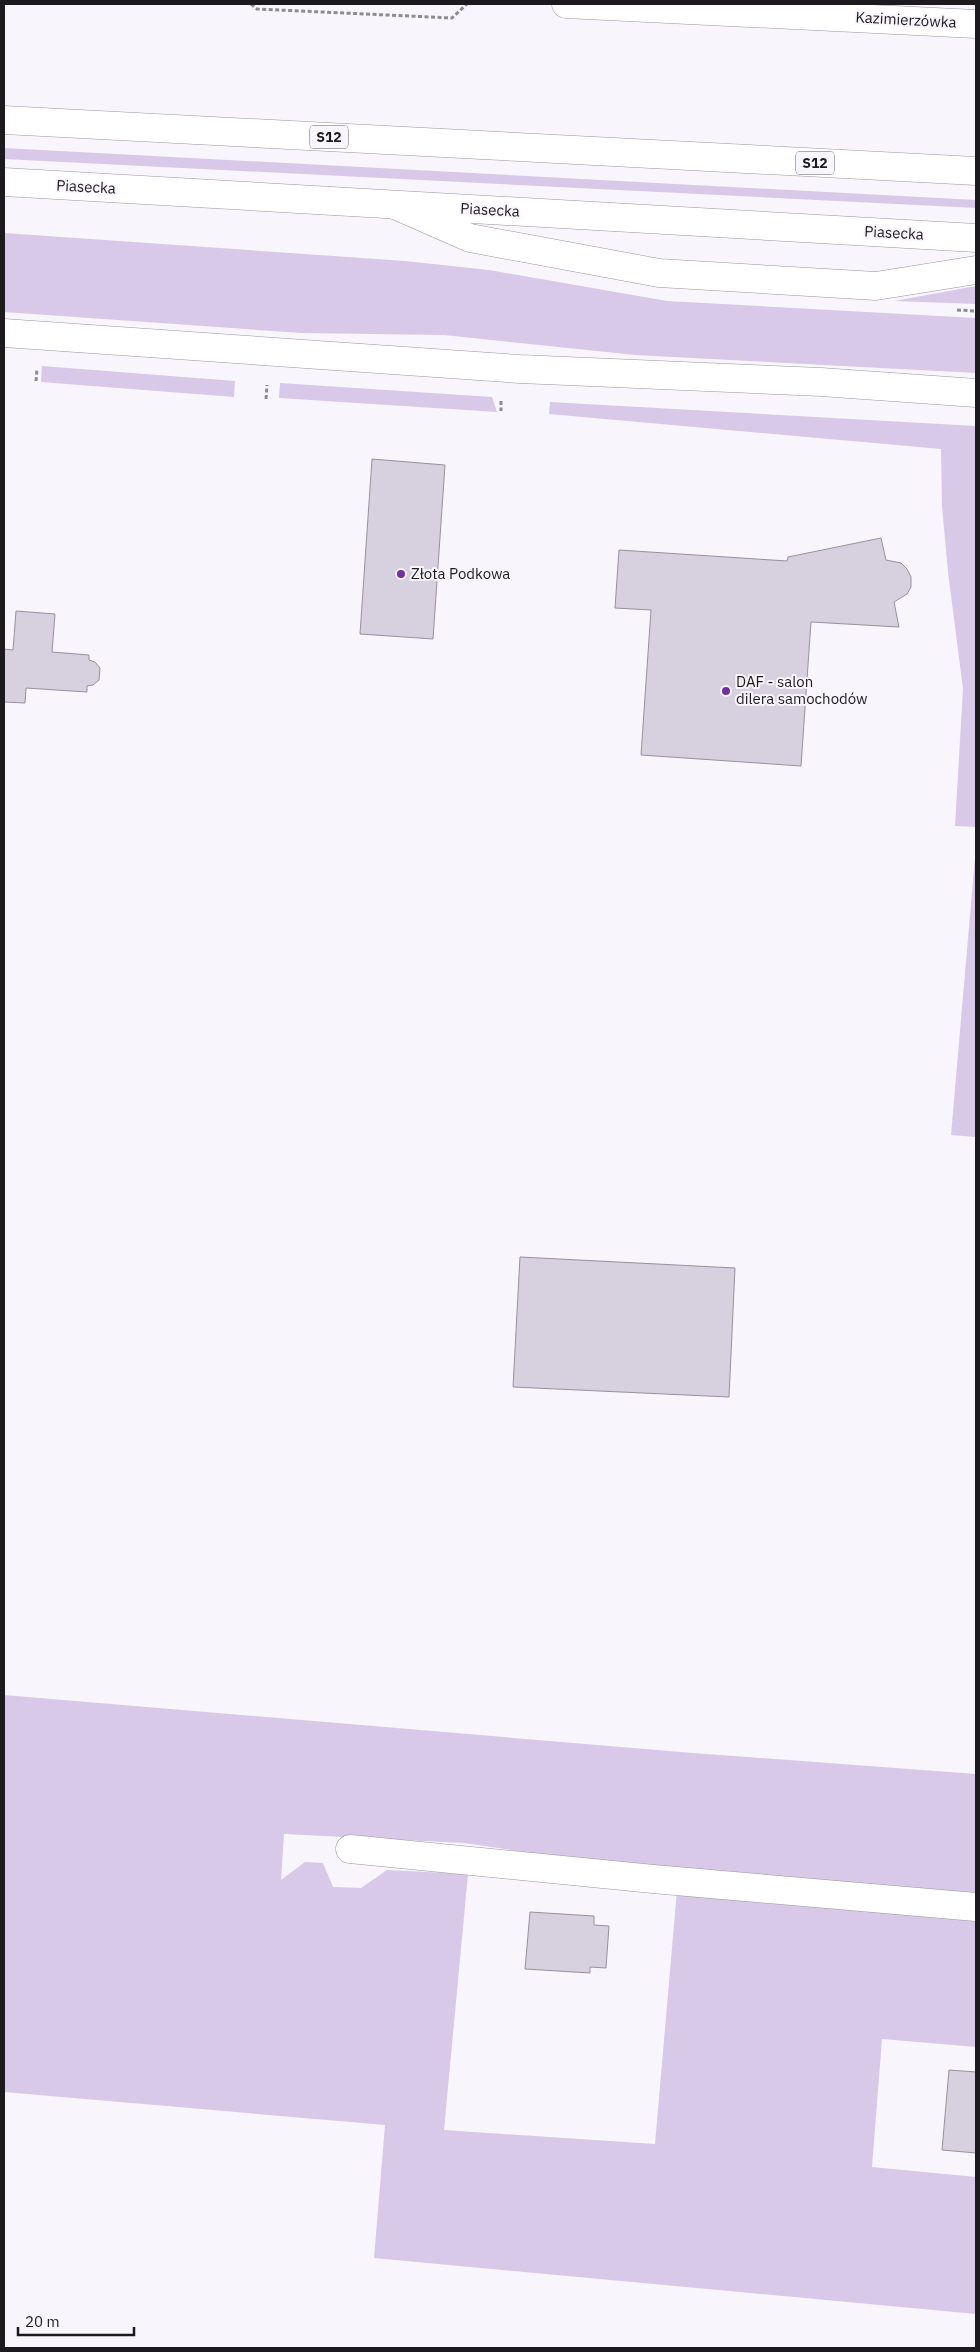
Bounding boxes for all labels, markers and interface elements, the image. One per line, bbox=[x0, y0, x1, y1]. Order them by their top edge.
street label: Kazimierzówka bbox=[855, 7, 957, 32]
road number: S12 bbox=[310, 125, 348, 148]
road number: S12 bbox=[796, 152, 834, 174]
street label: Piasecka bbox=[56, 175, 116, 198]
street label: Piasecka bbox=[460, 198, 520, 221]
street label: Piasecka bbox=[864, 221, 924, 244]
place label: Złota Podkowa bbox=[411, 564, 510, 583]
marker: Złota Podkowa bbox=[395, 568, 407, 580]
place label: DAF - salon dilera samochodów bbox=[736, 672, 868, 708]
marker: DAF - salon dilera samochodów bbox=[720, 685, 732, 697]
scale bar bbox=[18, 2304, 134, 2336]
text: 20 m bbox=[25, 2312, 60, 2331]

